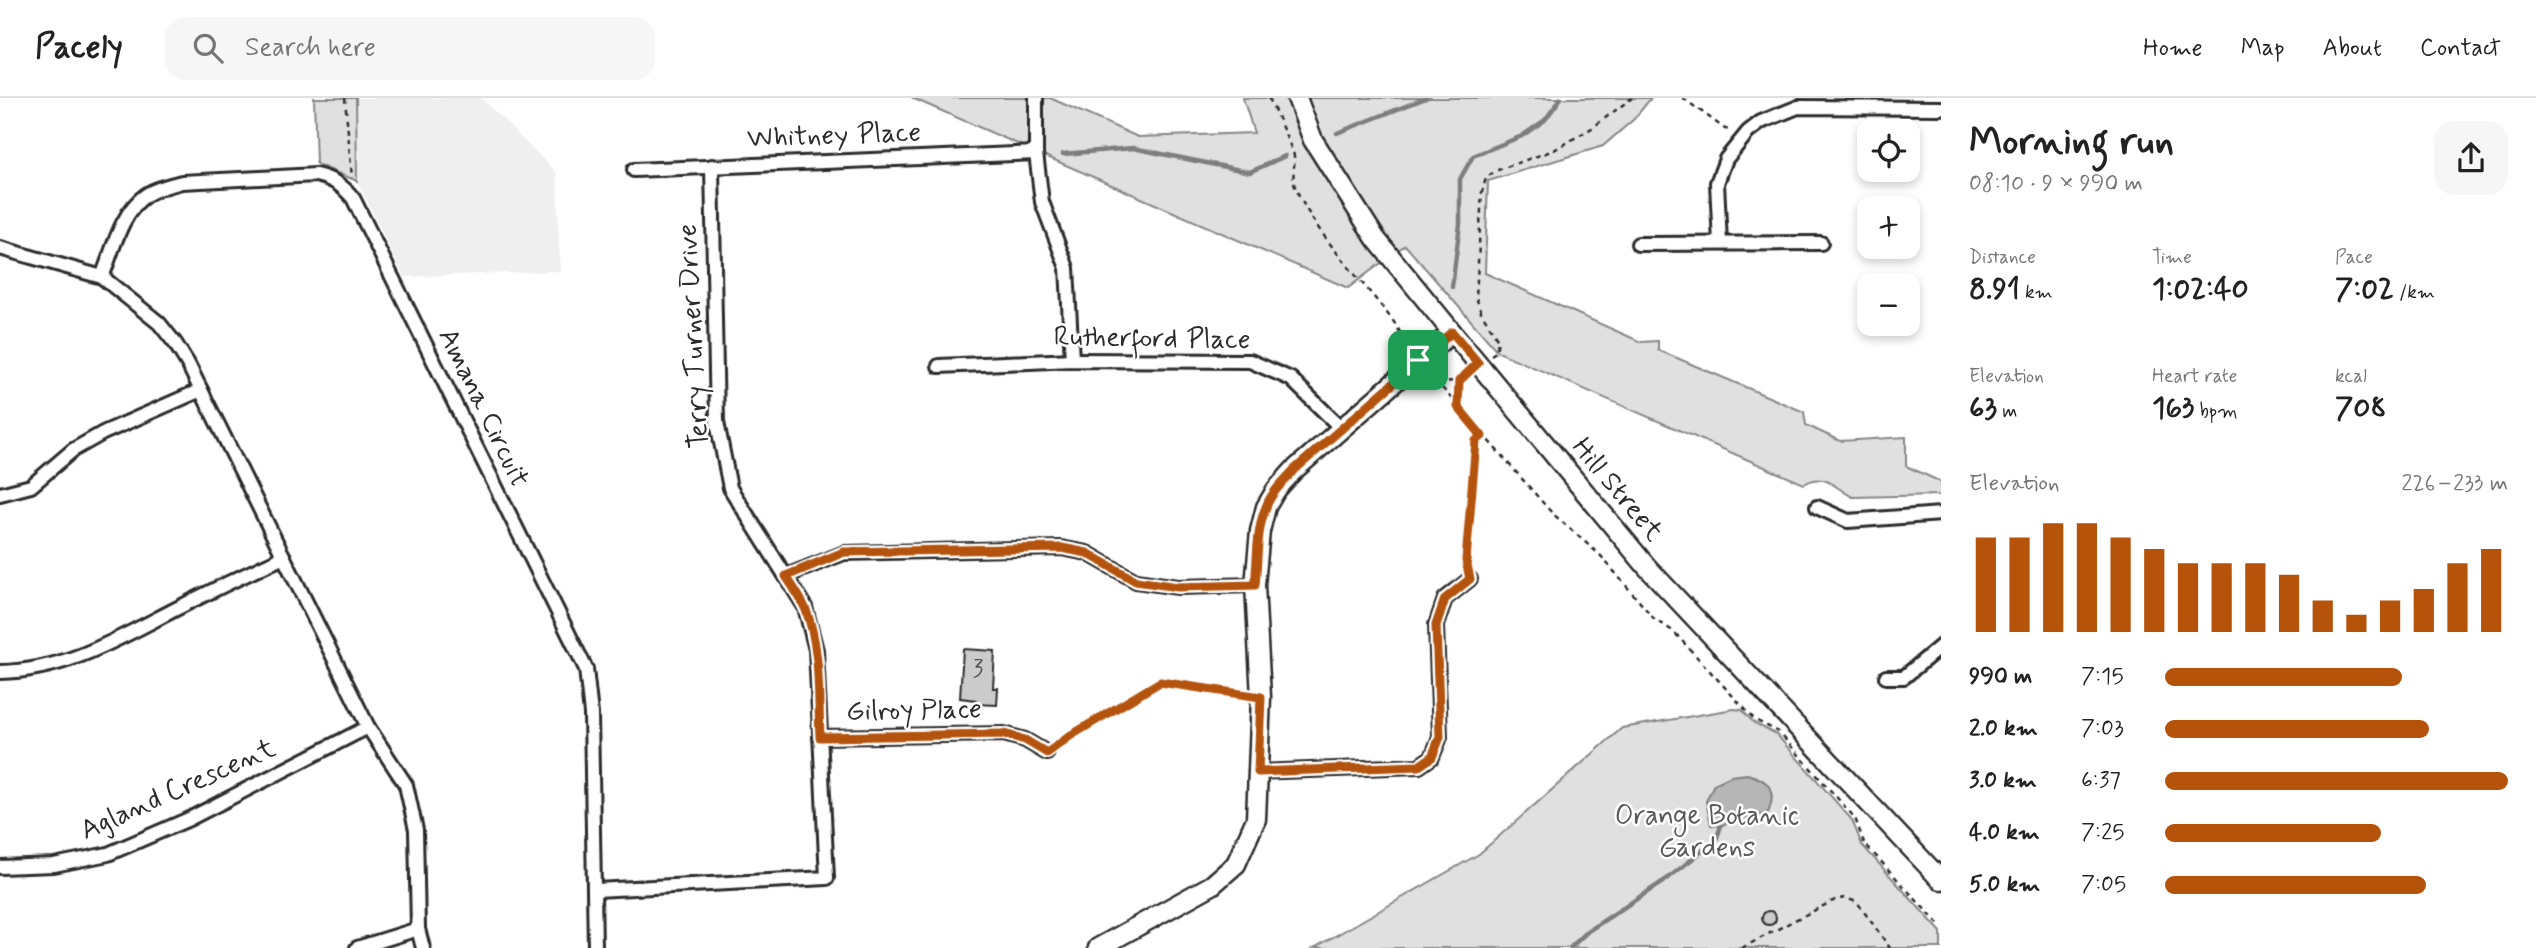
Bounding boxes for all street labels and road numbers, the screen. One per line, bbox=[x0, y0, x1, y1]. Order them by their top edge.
street label: Whitney Place bbox=[746, 114, 922, 158]
street label: Terry Turner Drive bbox=[670, 223, 718, 449]
street label: Rutherford Place bbox=[1053, 319, 1251, 361]
street label: Amana Circuit bbox=[429, 322, 537, 494]
street label: Hill Street bbox=[1563, 430, 1672, 550]
street label: Gilroy Place bbox=[846, 691, 982, 731]
street label: Agland Crescent bbox=[75, 730, 282, 850]

